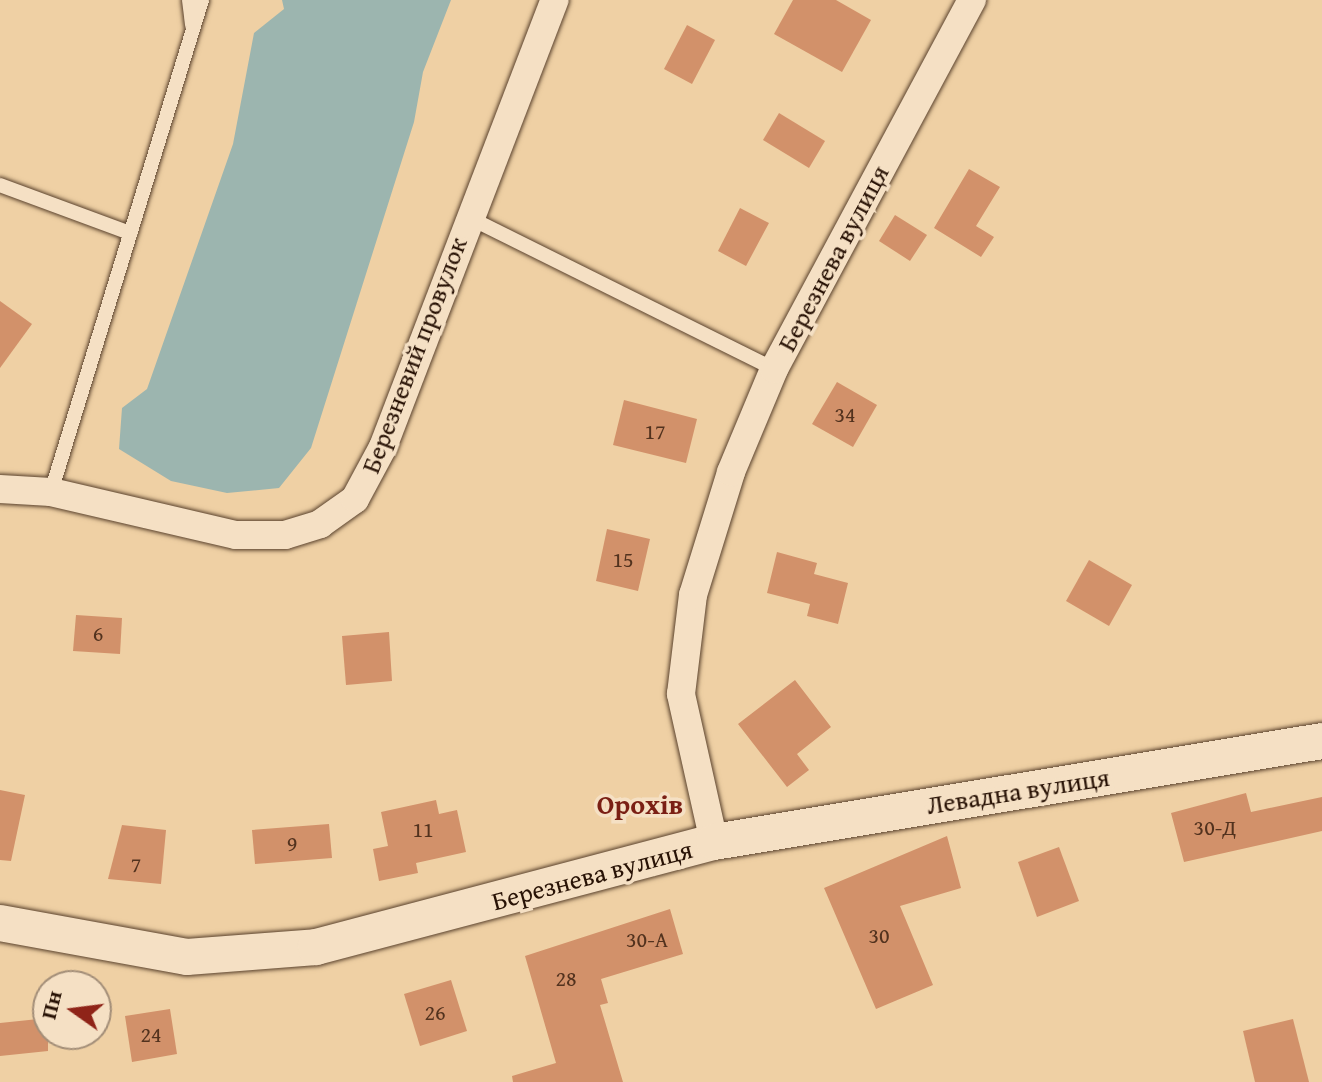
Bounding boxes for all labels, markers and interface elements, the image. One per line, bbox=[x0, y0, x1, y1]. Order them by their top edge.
street label: Березнева вулиця bbox=[771, 160, 895, 356]
street label: Березневий провулок bbox=[355, 233, 473, 477]
house number: 34 bbox=[834, 402, 856, 428]
house number: 17 bbox=[644, 419, 666, 445]
house number: 15 bbox=[612, 547, 634, 573]
house number: 6 bbox=[93, 621, 103, 647]
street label: Левадна вулиця bbox=[924, 761, 1112, 821]
district label: Орохів bbox=[597, 787, 683, 821]
house number: 30-Д bbox=[1194, 815, 1236, 841]
house number: 11 bbox=[412, 817, 434, 843]
house number: 9 bbox=[287, 831, 297, 857]
street label: Березнева вулиця bbox=[488, 833, 696, 917]
house number: 7 bbox=[131, 852, 141, 878]
house number: 30 bbox=[868, 923, 890, 949]
house number: 30-А bbox=[626, 927, 668, 953]
house number: 28 bbox=[555, 966, 577, 992]
north arrow bbox=[32, 970, 112, 1050]
text: Пн bbox=[32, 987, 70, 1022]
house number: 26 bbox=[424, 1000, 446, 1026]
house number: 24 bbox=[140, 1022, 162, 1048]

